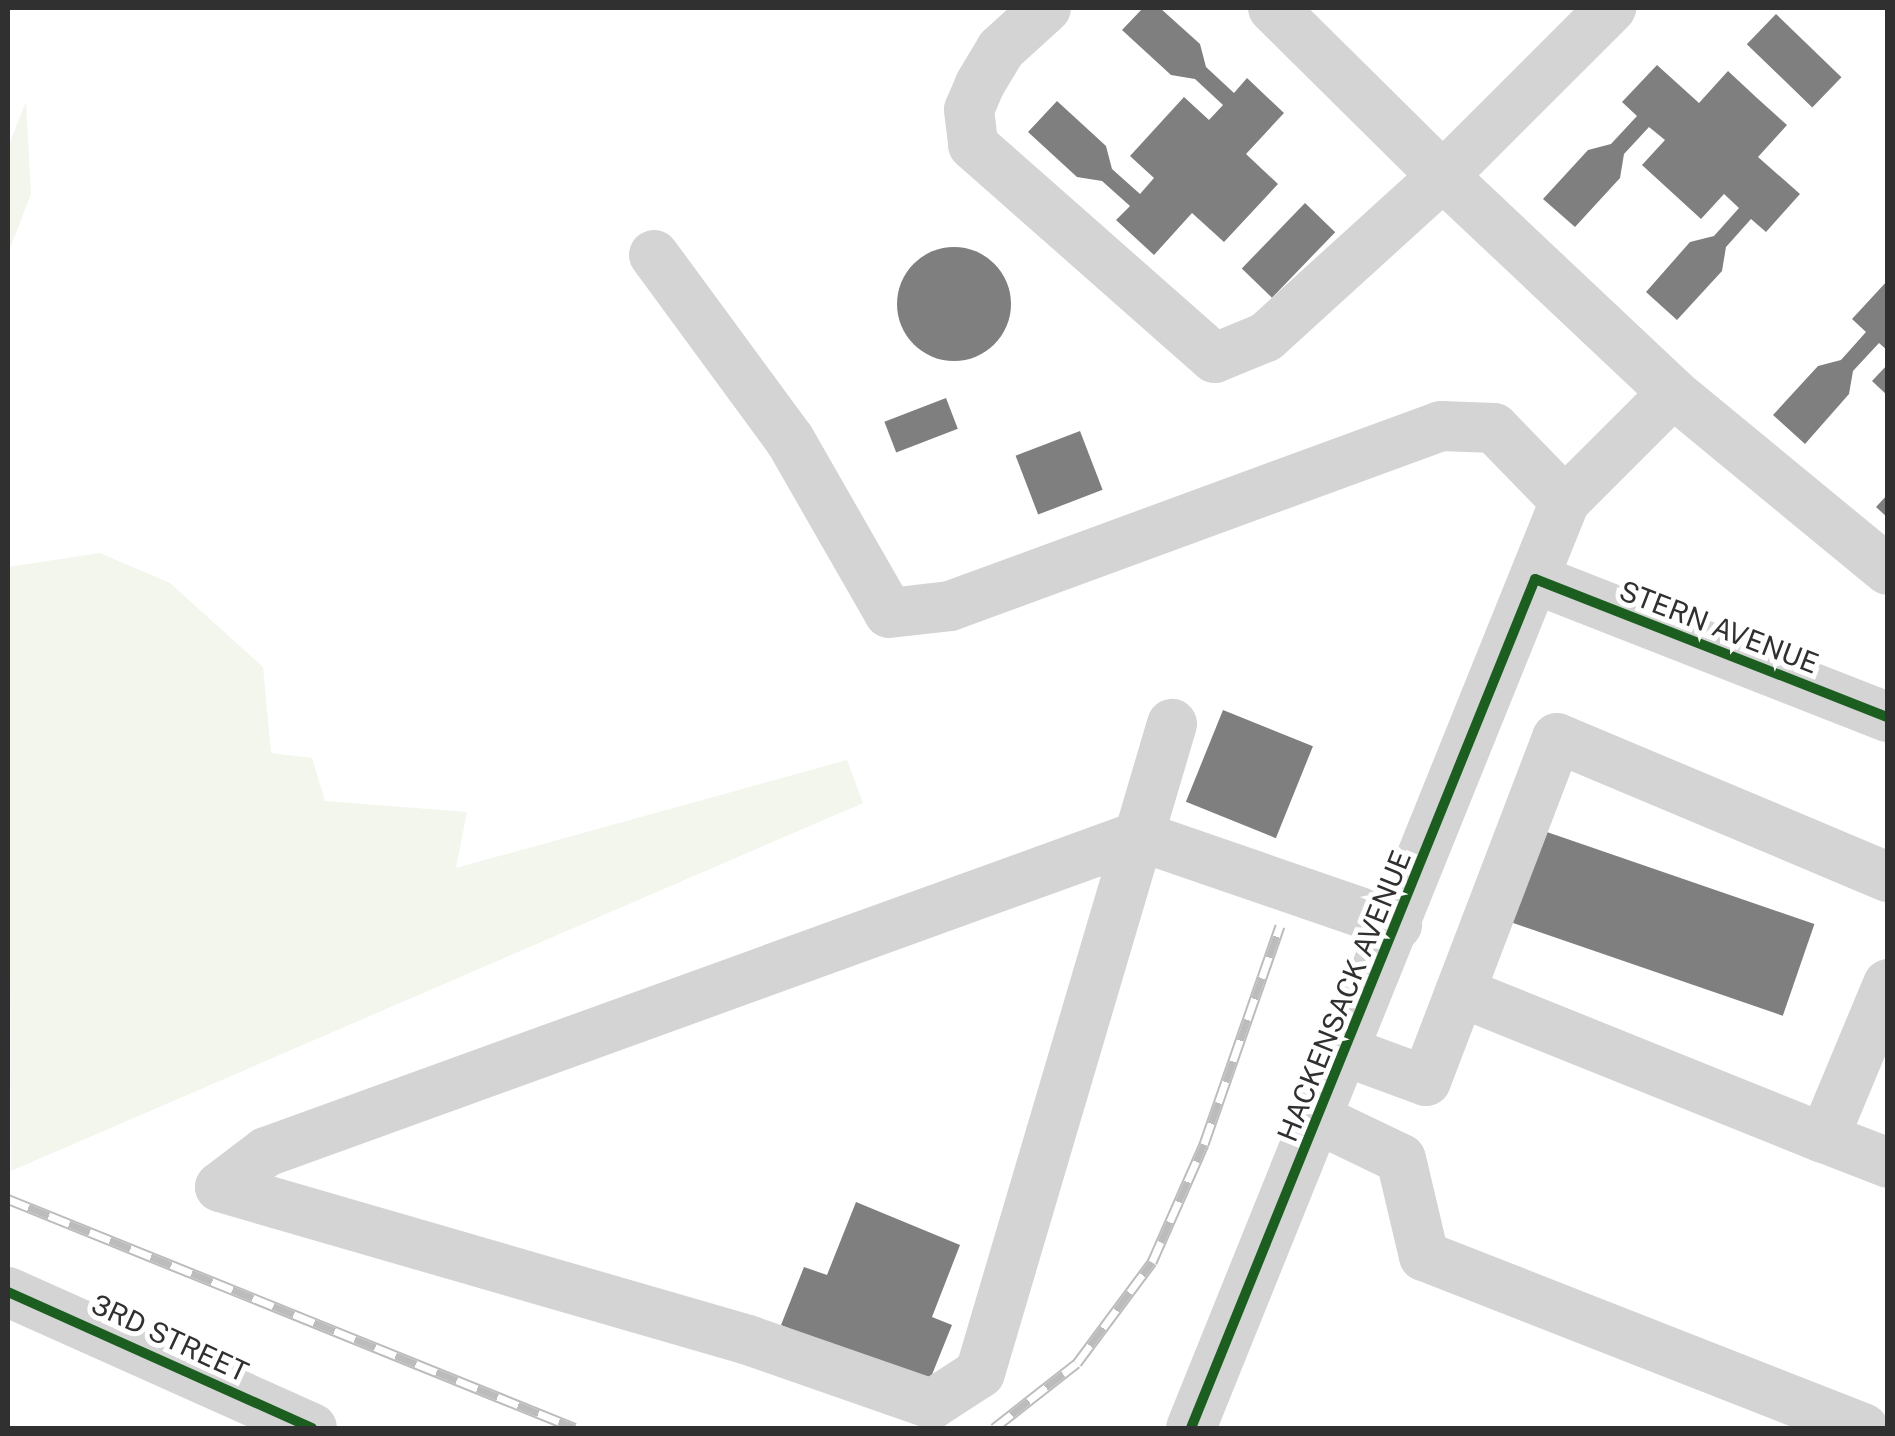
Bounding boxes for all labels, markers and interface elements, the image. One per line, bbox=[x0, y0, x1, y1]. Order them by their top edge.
street label: STERN AVENUE bbox=[1615, 574, 1823, 680]
street label: HACKENSACK AVENUE bbox=[1270, 846, 1418, 1146]
street label: 3RD STREET bbox=[86, 1287, 254, 1389]

